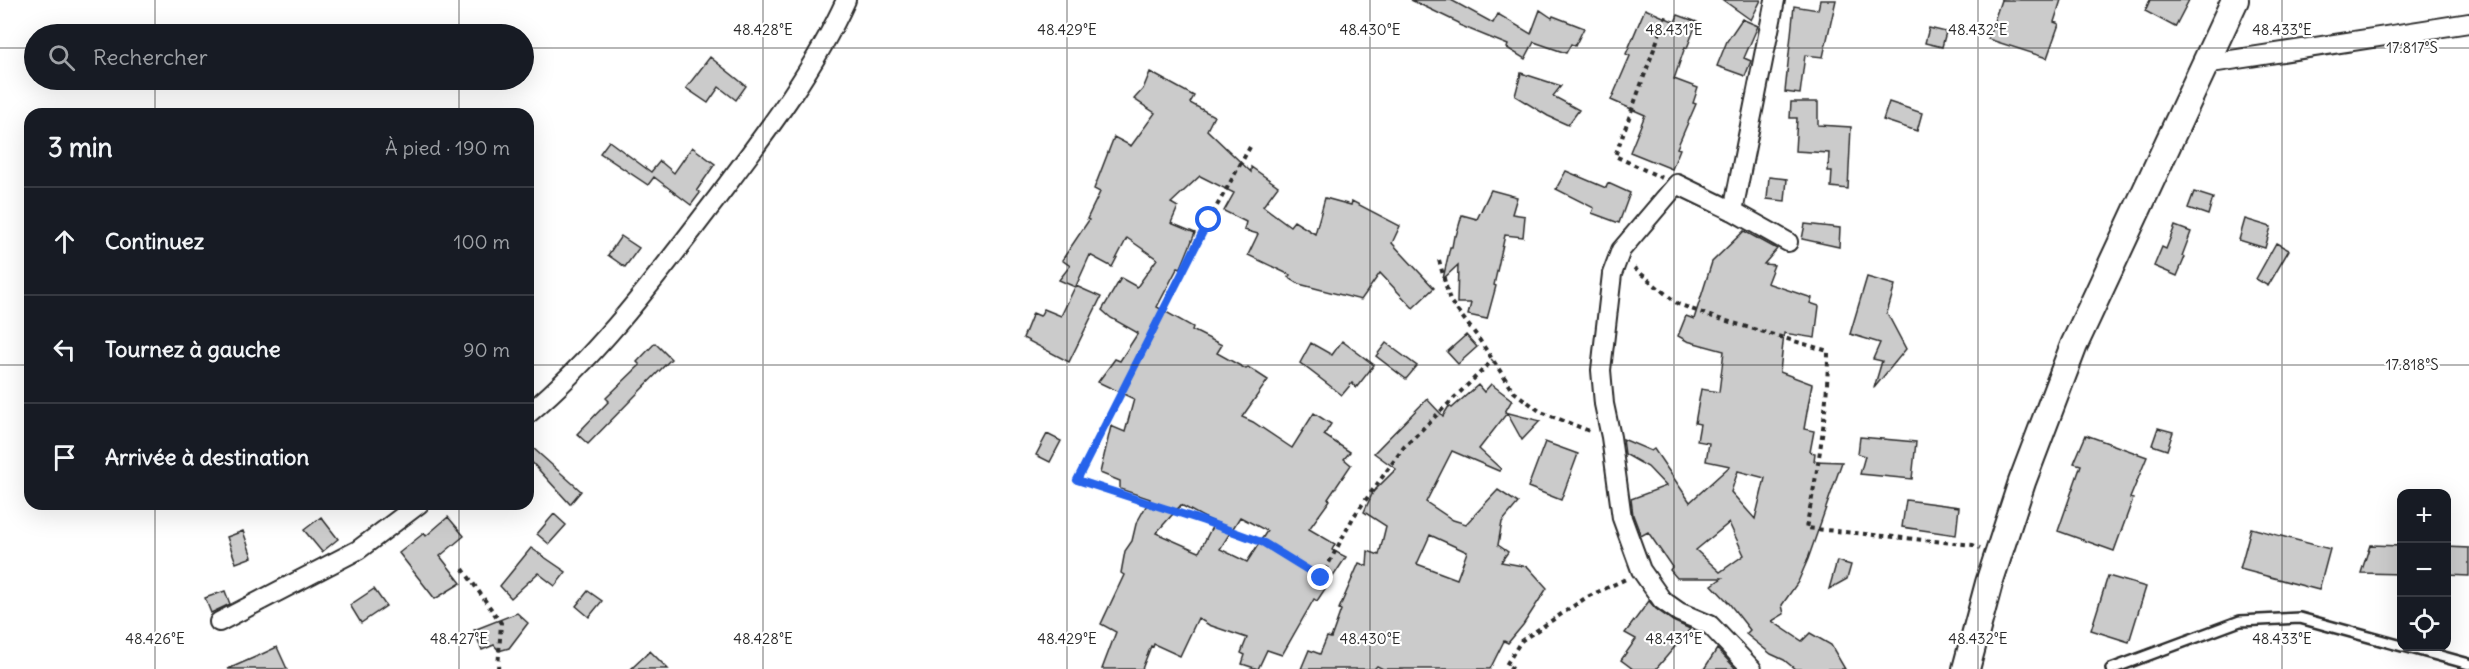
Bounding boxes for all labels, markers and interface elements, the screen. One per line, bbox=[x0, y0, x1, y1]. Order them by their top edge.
text: 48.428°E bbox=[733, 20, 793, 39]
text: 48.429°E bbox=[1037, 20, 1097, 39]
text: 48.430°E bbox=[1339, 20, 1401, 39]
text: 48.431°E bbox=[1646, 20, 1703, 39]
text: 48.432°E bbox=[1948, 20, 2008, 39]
text: 48.433°E bbox=[2252, 20, 2312, 39]
search box bbox=[24, 24, 534, 90]
text: 17.817°S bbox=[2386, 38, 2438, 57]
icon: search bbox=[45, 41, 78, 74]
text: Rechercher bbox=[93, 43, 208, 71]
text: 3 min bbox=[48, 131, 113, 164]
text: À pied · 190 m bbox=[385, 135, 510, 160]
route start bbox=[1195, 206, 1221, 232]
icon: ahead bbox=[48, 225, 81, 258]
text: Continuez bbox=[105, 227, 204, 255]
text: 100 m bbox=[453, 229, 510, 254]
icon: left bbox=[48, 333, 81, 366]
text: Tournez à gauche bbox=[105, 335, 281, 363]
text: 90 m bbox=[463, 337, 510, 362]
text: 17.818°S bbox=[2386, 355, 2439, 374]
icon: arrive bbox=[48, 441, 81, 474]
text: Arrivée à destination bbox=[105, 443, 309, 471]
map controls bbox=[2397, 489, 2451, 651]
button: + bbox=[2397, 489, 2451, 543]
button: − bbox=[2397, 543, 2451, 597]
route end bbox=[1307, 564, 1333, 590]
button: locate bbox=[2397, 597, 2451, 651]
text: 48.426°E bbox=[125, 629, 185, 648]
text: 48.427°E bbox=[430, 629, 488, 648]
text: 48.428°E bbox=[733, 629, 793, 648]
text: 48.429°E bbox=[1037, 629, 1097, 648]
text: 48.430°E bbox=[1339, 629, 1401, 648]
text: 48.431°E bbox=[1646, 629, 1703, 648]
text: 48.432°E bbox=[1948, 629, 2008, 648]
text: 48.433°E bbox=[2252, 629, 2312, 648]

